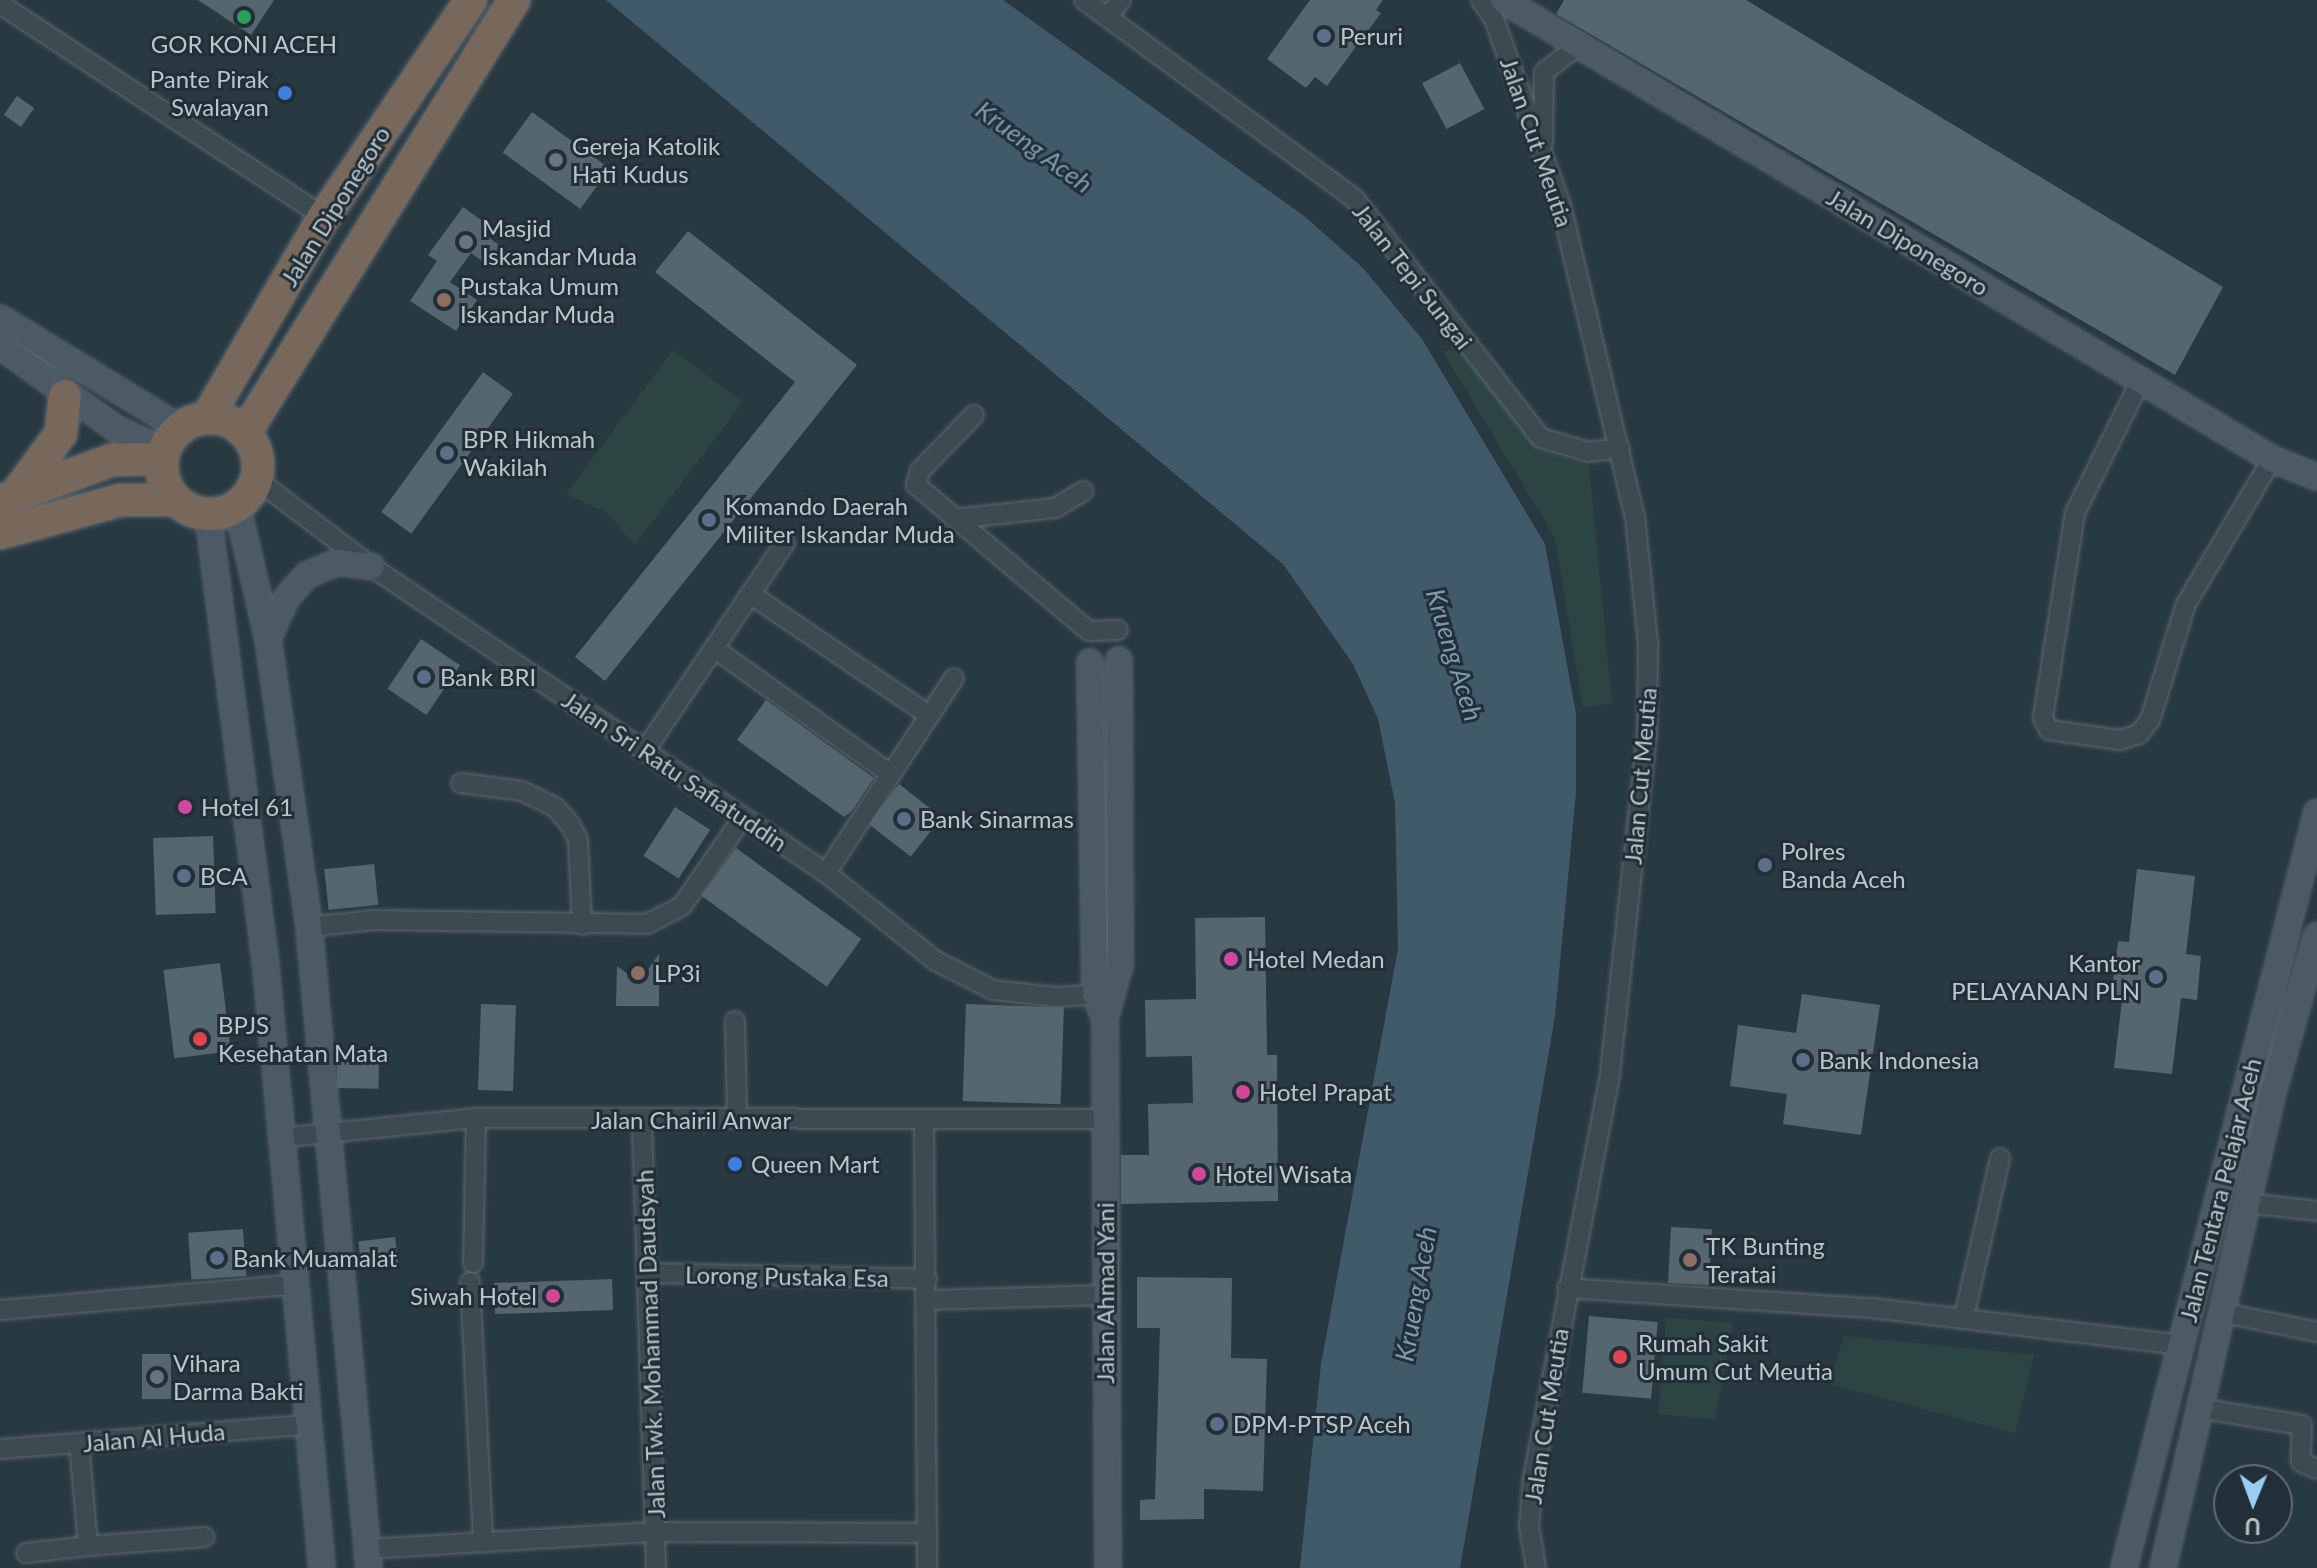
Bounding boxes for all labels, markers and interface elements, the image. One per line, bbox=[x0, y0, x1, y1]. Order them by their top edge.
marker: GOR KONI ACEH bbox=[235, 8, 253, 26]
place label: Peruri bbox=[1340, 22, 1403, 50]
marker: Peruri bbox=[1315, 27, 1333, 45]
place label: GOR KONI ACEH bbox=[150, 30, 338, 58]
street label: Jalan Cut Meutia bbox=[1495, 53, 1579, 231]
place label: Pante Pirak Swalayan bbox=[150, 65, 269, 121]
marker: Pante Pirak Swalayan bbox=[276, 84, 294, 102]
water label: Krueng Aceh bbox=[969, 94, 1099, 200]
street label: Jalan Diponegoro bbox=[274, 121, 396, 291]
place label: Gereja Katolik Hati Kudus bbox=[572, 132, 720, 188]
marker: Gereja Katolik Hati Kudus bbox=[547, 151, 565, 169]
street label: Jalan Diponegoro bbox=[1822, 182, 1994, 302]
street label: Jalan Tepi Sungai bbox=[1347, 197, 1479, 355]
place label: Masjid Iskandar Muda bbox=[482, 214, 637, 270]
marker: Masjid Iskandar Muda bbox=[457, 233, 475, 251]
place label: Pustaka Umum Iskandar Muda bbox=[460, 272, 619, 328]
marker: Pustaka Umum Iskandar Muda bbox=[435, 291, 453, 309]
place label: BPR Hikmah Wakilah bbox=[463, 425, 595, 481]
marker: BPR Hikmah Wakilah bbox=[438, 444, 456, 462]
place label: Komando Daerah Militer Iskandar Muda bbox=[725, 492, 956, 548]
marker: Komando Daerah Militer Iskandar Muda bbox=[700, 511, 718, 529]
water label: Krueng Aceh bbox=[1419, 585, 1489, 725]
place label: Bank BRI bbox=[440, 663, 536, 691]
marker: Bank BRI bbox=[415, 668, 433, 686]
street label: Jalan Sri Ratu Safiatuddin bbox=[557, 685, 793, 857]
street label: Jalan Cut Meutia bbox=[1618, 686, 1662, 866]
place label: Hotel 61 bbox=[201, 793, 293, 821]
marker: Hotel 61 bbox=[176, 798, 194, 816]
place label: Bank Sinarmas bbox=[920, 805, 1074, 833]
marker: Bank Sinarmas bbox=[895, 810, 913, 828]
place label: Polres Banda Aceh bbox=[1781, 837, 1906, 893]
marker: Polres Banda Aceh bbox=[1756, 856, 1774, 874]
place label: BCA bbox=[200, 862, 248, 890]
marker: BCA bbox=[175, 867, 193, 885]
place label: Hotel Medan bbox=[1247, 945, 1385, 973]
place label: Kantor PELAYANAN PLN bbox=[1951, 949, 2140, 1005]
marker: Hotel Medan bbox=[1222, 950, 1240, 968]
place label: LP3i bbox=[654, 959, 700, 987]
marker: LP3i bbox=[629, 964, 647, 982]
marker: Kantor PELAYANAN PLN bbox=[2147, 968, 2165, 986]
place label: BPJS Kesehatan Mata bbox=[218, 1011, 388, 1067]
marker: BPJS Kesehatan Mata bbox=[189, 1028, 211, 1050]
place label: Bank Indonesia bbox=[1819, 1046, 1979, 1074]
marker: Bank Indonesia bbox=[1794, 1051, 1812, 1069]
street label: Jalan Tentara Pelajar Aceh bbox=[2173, 1054, 2267, 1326]
place label: Hotel Prapat bbox=[1259, 1078, 1392, 1106]
marker: Hotel Prapat bbox=[1234, 1083, 1252, 1101]
street label: Jalan Chairil Anwar bbox=[590, 1106, 792, 1134]
place label: Queen Mart bbox=[751, 1150, 879, 1178]
marker: Queen Mart bbox=[726, 1155, 744, 1173]
place label: Hotel Wisata bbox=[1215, 1160, 1353, 1188]
marker: Hotel Wisata bbox=[1190, 1165, 1208, 1183]
street label: Jalan Twk. Mohammad Daudsyah bbox=[630, 1169, 670, 1519]
street label: Jalan Ahmad Yani bbox=[1091, 1202, 1119, 1384]
water label: Krueng Aceh bbox=[1389, 1224, 1443, 1364]
place label: TK Bunting Teratai bbox=[1706, 1232, 1825, 1288]
place label: Bank Muamalat bbox=[233, 1244, 397, 1272]
marker: Bank Muamalat bbox=[208, 1249, 226, 1267]
marker: TK Bunting Teratai bbox=[1681, 1251, 1699, 1269]
street label: Lorong Pustaka Esa bbox=[685, 1260, 889, 1292]
place label: Siwah Hotel bbox=[410, 1282, 537, 1310]
marker: Siwah Hotel bbox=[544, 1287, 562, 1305]
street label: Jalan Cut Meutia bbox=[1518, 1326, 1574, 1506]
place label: Rumah Sakit Umum Cut Meutia bbox=[1638, 1329, 1833, 1385]
marker: Rumah Sakit Umum Cut Meutia bbox=[1609, 1346, 1631, 1368]
place label: Vihara Darma Bakti bbox=[173, 1349, 304, 1405]
marker: Vihara Darma Bakti bbox=[148, 1368, 166, 1386]
place label: DPM-PTSP Aceh bbox=[1233, 1410, 1412, 1438]
marker: DPM-PTSP Aceh bbox=[1208, 1415, 1226, 1433]
street label: Jalan Al Huda bbox=[81, 1416, 227, 1458]
north arrow bbox=[2213, 1464, 2293, 1544]
text: U bbox=[2244, 1513, 2261, 1540]

